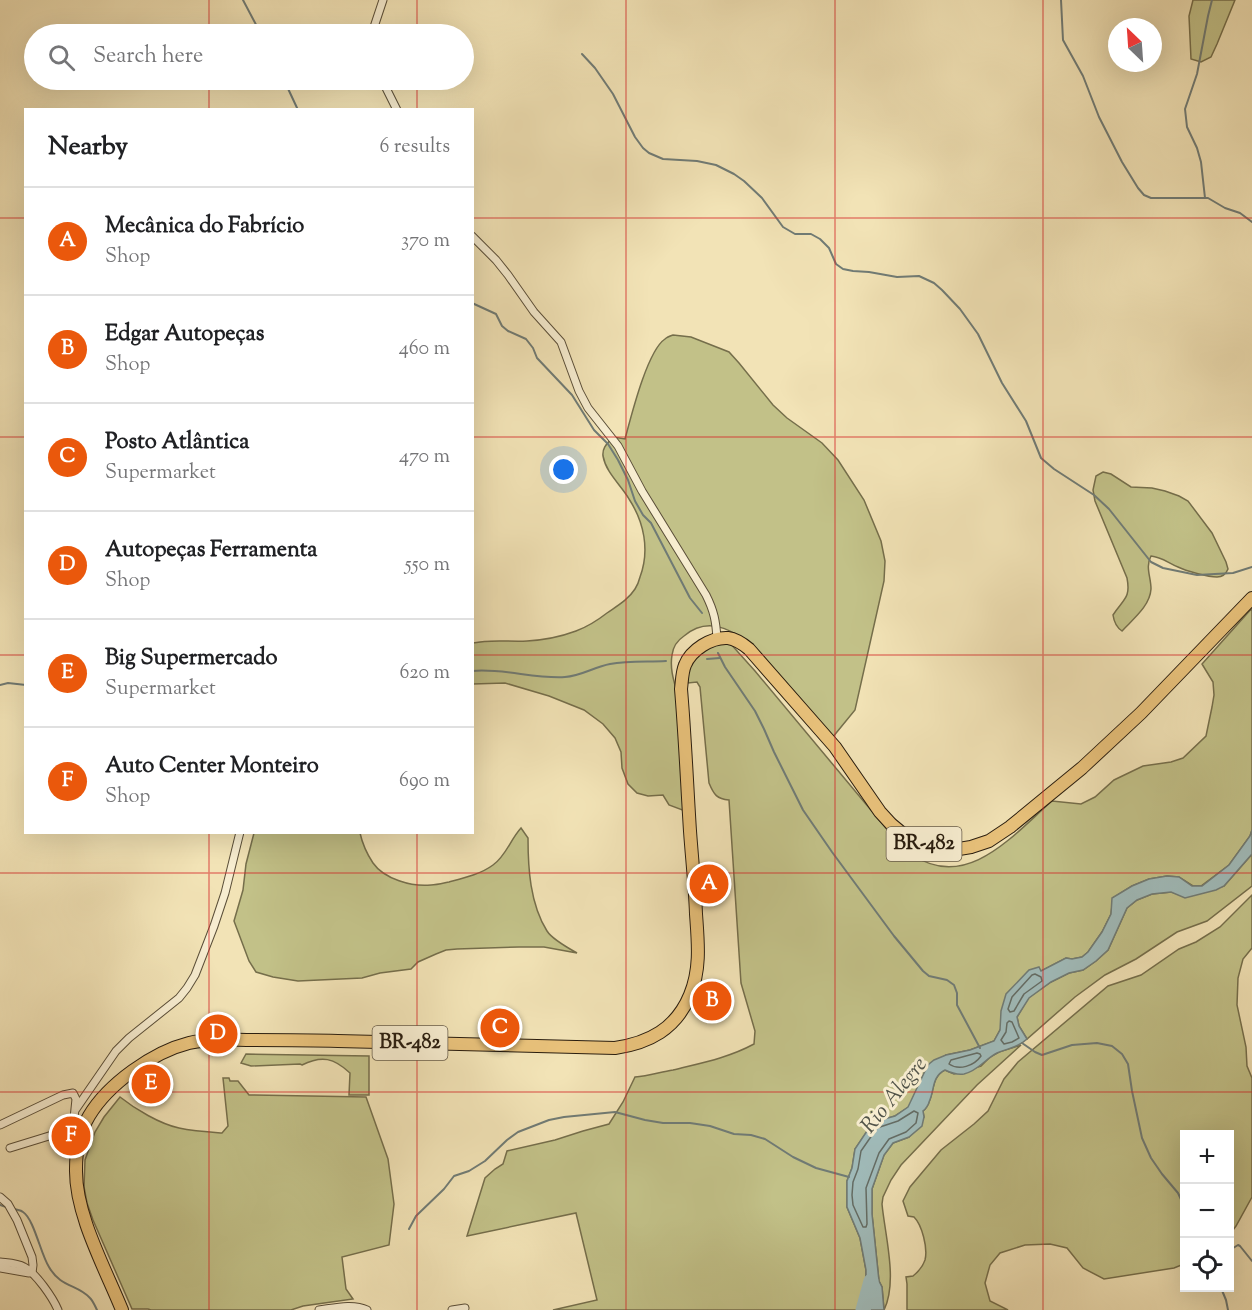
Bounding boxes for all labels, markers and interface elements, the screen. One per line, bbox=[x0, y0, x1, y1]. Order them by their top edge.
north arrow bbox=[1108, 18, 1162, 72]
search box bbox=[24, 24, 474, 90]
icon: search bbox=[45, 41, 78, 74]
text: Search here bbox=[93, 41, 203, 73]
text: Nearby bbox=[48, 129, 128, 166]
text: 6 results bbox=[380, 133, 450, 162]
text: Mecânica do Fabrício bbox=[105, 211, 304, 243]
text: A bbox=[59, 227, 76, 256]
text: 370 m bbox=[401, 227, 450, 256]
text: Shop bbox=[105, 243, 150, 272]
text: Edgar Autopeças bbox=[105, 319, 264, 351]
text: B bbox=[61, 335, 74, 364]
text: 460 m bbox=[399, 335, 450, 364]
text: Shop bbox=[105, 351, 150, 380]
text: Posto Atlântica bbox=[105, 427, 249, 459]
text: C bbox=[59, 443, 76, 472]
text: 470 m bbox=[399, 443, 450, 472]
your location bbox=[549, 455, 578, 484]
text: Supermarket bbox=[105, 459, 216, 488]
text: Autopeças Ferramenta bbox=[105, 535, 317, 567]
text: D bbox=[60, 551, 75, 580]
text: 550 m bbox=[405, 551, 450, 580]
text: Shop bbox=[105, 567, 150, 596]
text: Big Supermercado bbox=[105, 643, 277, 675]
text: E bbox=[61, 659, 74, 688]
text: 620 m bbox=[400, 659, 450, 688]
text: Supermarket bbox=[105, 675, 216, 704]
text: Auto Center Monteiro bbox=[105, 751, 319, 783]
text: F bbox=[62, 767, 73, 796]
text: 690 m bbox=[399, 767, 450, 796]
text: Shop bbox=[105, 783, 150, 812]
road number: BR-482 bbox=[886, 827, 962, 861]
pin: A bbox=[690, 862, 728, 906]
pin: B bbox=[692, 978, 732, 1024]
pin: C bbox=[480, 1006, 520, 1050]
pin: D bbox=[198, 1012, 238, 1056]
road number: BR-482 bbox=[372, 1026, 448, 1060]
water label: Rio Alegre bbox=[854, 1051, 936, 1141]
pin: E bbox=[132, 1062, 170, 1106]
pin: F bbox=[52, 1114, 90, 1158]
map controls bbox=[1180, 1130, 1234, 1292]
button: + bbox=[1180, 1130, 1234, 1184]
button: − bbox=[1180, 1184, 1234, 1238]
button: locate bbox=[1180, 1238, 1234, 1292]

